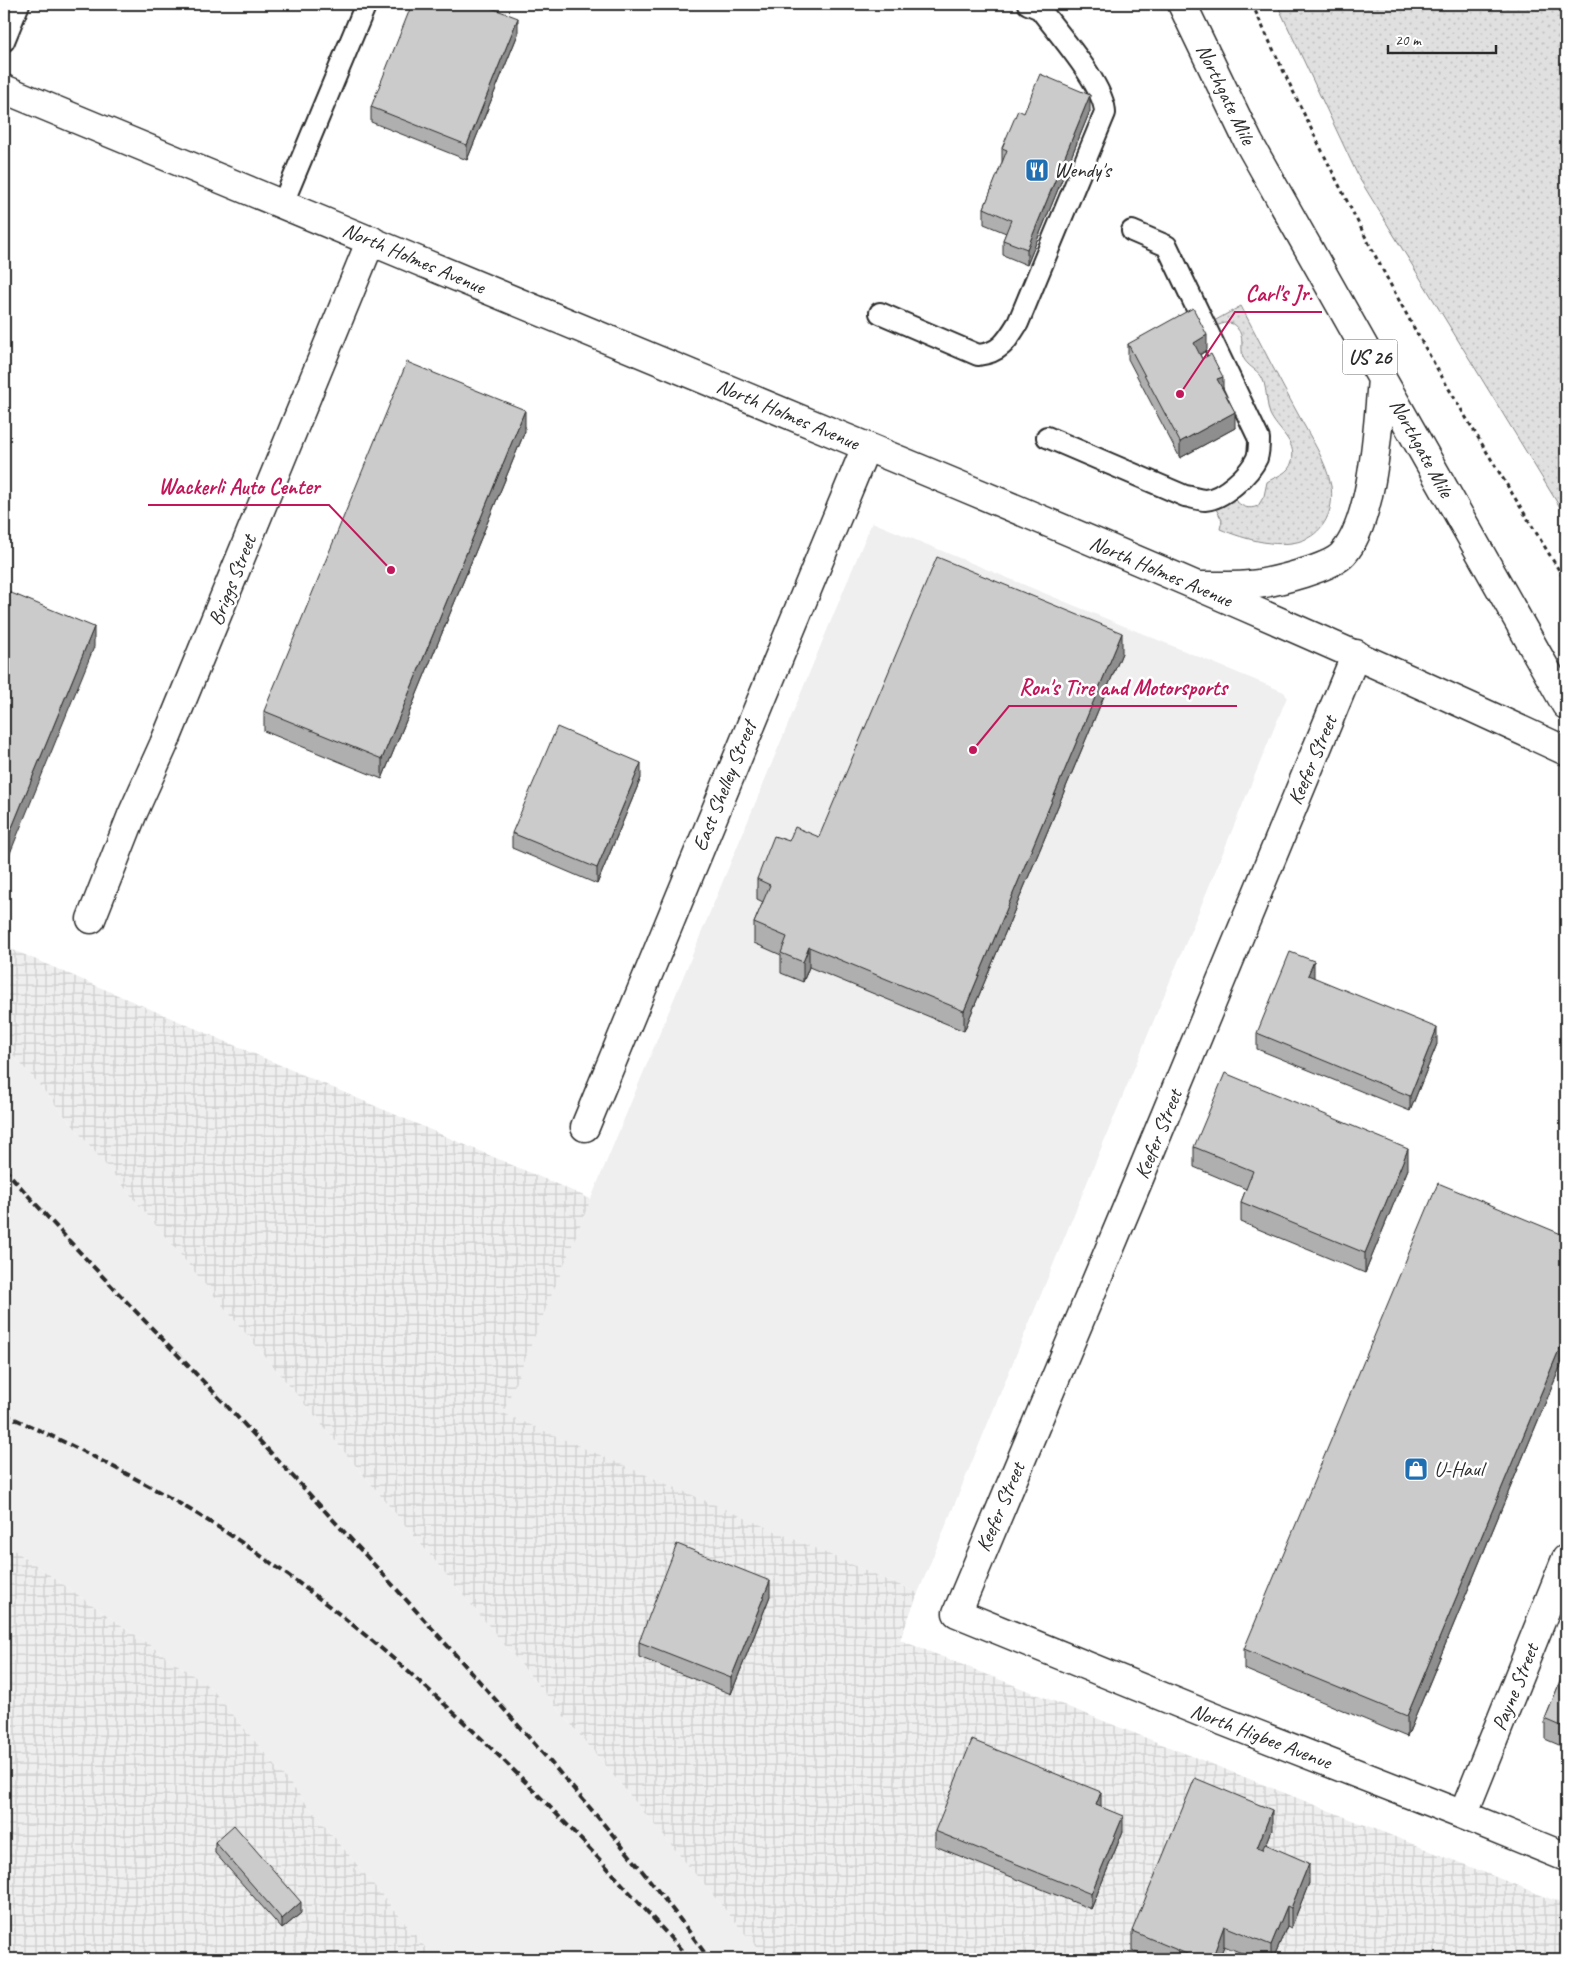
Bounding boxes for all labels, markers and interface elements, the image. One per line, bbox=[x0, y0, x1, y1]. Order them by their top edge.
scale bar bbox=[1388, 22, 1495, 54]
text: 20 m bbox=[1395, 31, 1422, 50]
street label: Northgate Mile bbox=[1191, 40, 1262, 149]
restaurant icon: Wendy's bbox=[1024, 157, 1050, 183]
place label: Wendy's bbox=[1054, 157, 1112, 183]
street label: North Holmes Avenue bbox=[339, 216, 490, 300]
callout: Carl's Jr. bbox=[1235, 275, 1322, 312]
text: Carl's Jr. bbox=[1246, 280, 1313, 308]
road number: US 26 bbox=[1342, 340, 1398, 374]
street label: North Holmes Avenue bbox=[713, 372, 864, 456]
street label: Northgate Mile bbox=[1384, 394, 1460, 503]
callout: Wackerli Auto Center bbox=[148, 468, 329, 505]
text: Wackerli Auto Center bbox=[159, 473, 322, 501]
street label: Briggs Street bbox=[202, 529, 263, 629]
street label: North Holmes Avenue bbox=[1086, 529, 1237, 613]
callout: Ron's Tire and Motorsports bbox=[1009, 669, 1237, 706]
text: Ron's Tire and Motorsports bbox=[1019, 674, 1229, 702]
street label: Keefer Street bbox=[1282, 710, 1343, 808]
street label: East Shelley Street bbox=[686, 714, 763, 855]
street label: Keefer Street bbox=[1128, 1084, 1188, 1183]
shop icon: U-Haul bbox=[1403, 1456, 1429, 1482]
place label: U-Haul bbox=[1434, 1456, 1487, 1482]
street label: Keefer Street bbox=[970, 1457, 1031, 1555]
street label: Payne Street bbox=[1486, 1638, 1545, 1734]
street label: North Higbee Avenue bbox=[1187, 1697, 1337, 1776]

